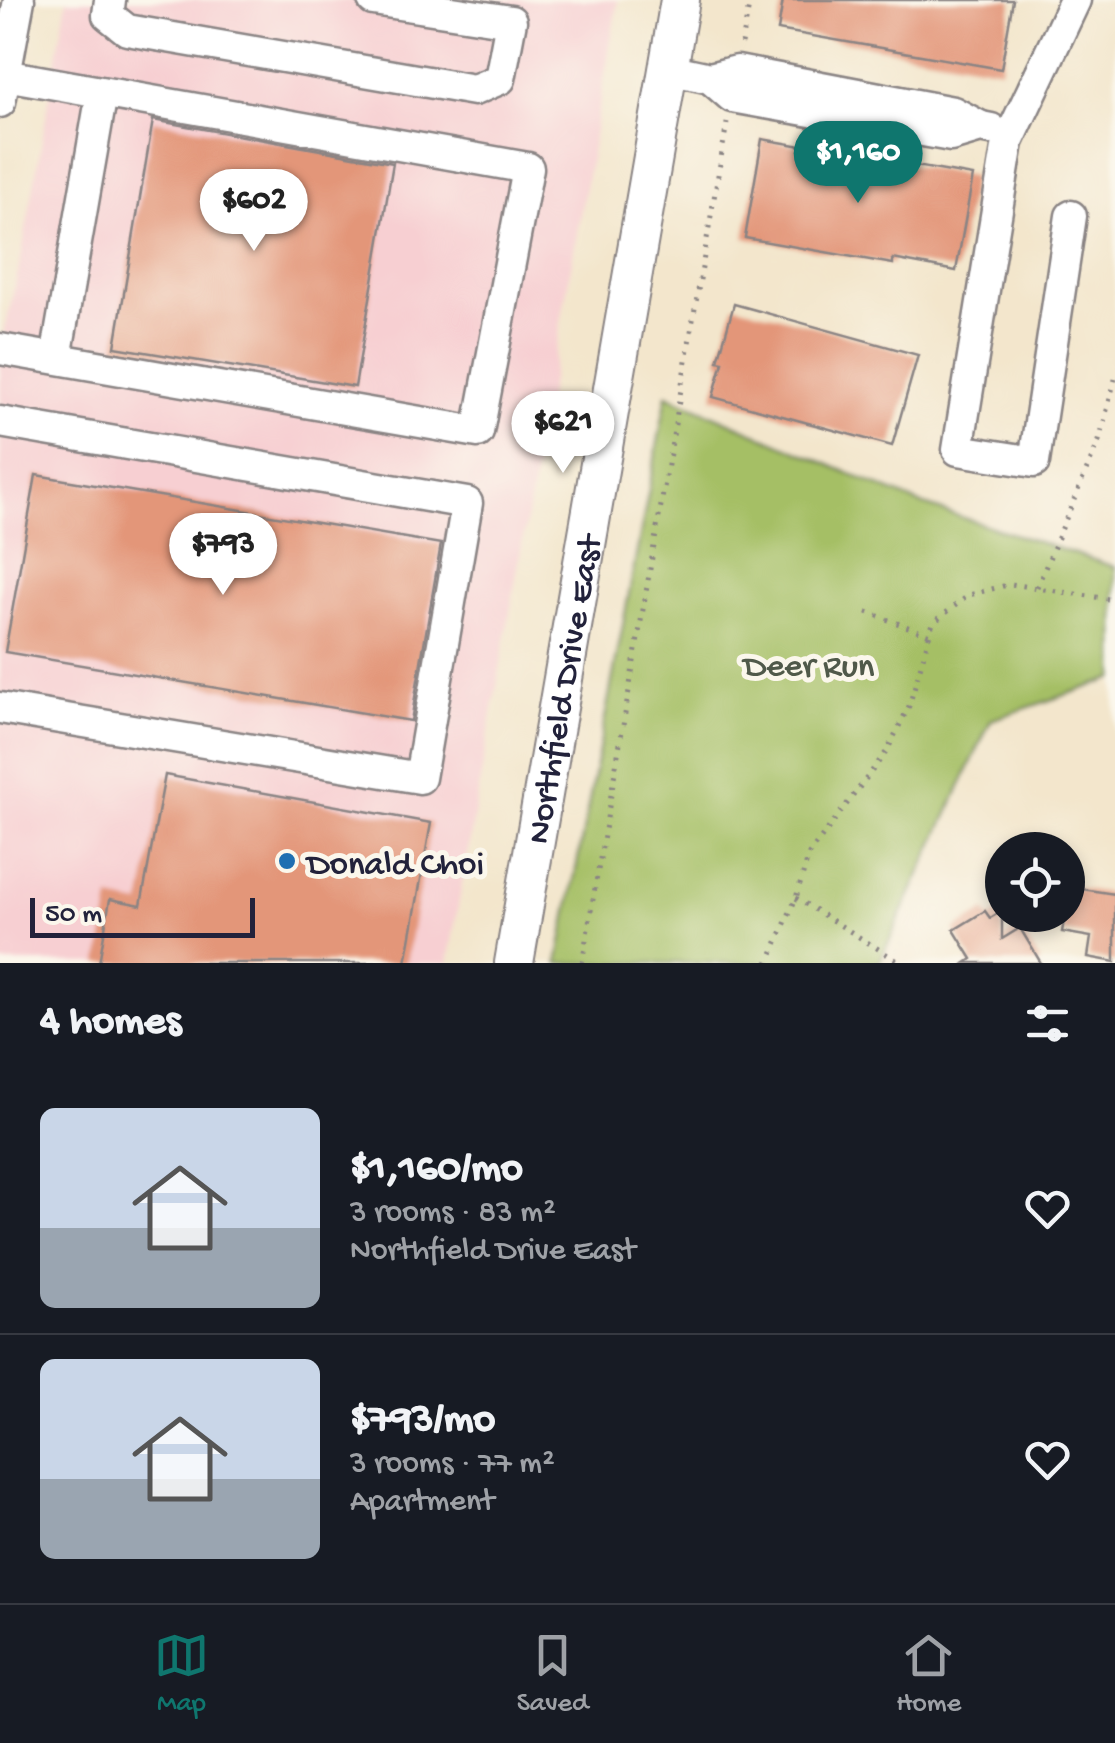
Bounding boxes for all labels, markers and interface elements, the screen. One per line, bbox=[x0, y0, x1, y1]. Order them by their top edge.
pin: $1,160 bbox=[777, 121, 939, 206]
text: $1,160 bbox=[816, 134, 900, 172]
pin: $602 bbox=[195, 169, 313, 254]
text: $602 bbox=[222, 182, 286, 220]
pin: $621 bbox=[504, 391, 622, 476]
text: $621 bbox=[533, 404, 593, 442]
pin: $793 bbox=[164, 513, 282, 598]
text: $793 bbox=[191, 526, 255, 564]
street label: Northfield Drive East bbox=[520, 530, 614, 847]
park label: Deer Run bbox=[741, 648, 875, 689]
map controls bbox=[985, 832, 1085, 932]
button: locate bbox=[985, 832, 1085, 932]
place label: Donald Choi bbox=[305, 846, 484, 887]
marker: Donald Choi bbox=[276, 850, 298, 872]
scale bar bbox=[30, 893, 255, 938]
text: 50 m bbox=[45, 899, 102, 932]
icon: filters bbox=[1020, 996, 1075, 1051]
text: 4 homes bbox=[40, 999, 181, 1048]
text: $1,160/mo bbox=[350, 1146, 523, 1195]
icon: home bbox=[120, 1148, 240, 1268]
icon: heart bbox=[1020, 1181, 1075, 1236]
text: 3 rooms · 83 m² bbox=[350, 1195, 556, 1233]
text: Northfield Drive East bbox=[350, 1233, 636, 1271]
text: $793/mo bbox=[350, 1397, 495, 1446]
icon: home bbox=[120, 1399, 240, 1519]
icon: heart bbox=[1020, 1432, 1075, 1487]
text: 3 rooms · 77 m² bbox=[350, 1446, 555, 1484]
text: Apartment bbox=[350, 1484, 494, 1522]
tab: Map bbox=[154, 1628, 209, 1721]
tab: Saved bbox=[517, 1628, 588, 1721]
tab: Home bbox=[896, 1628, 961, 1721]

